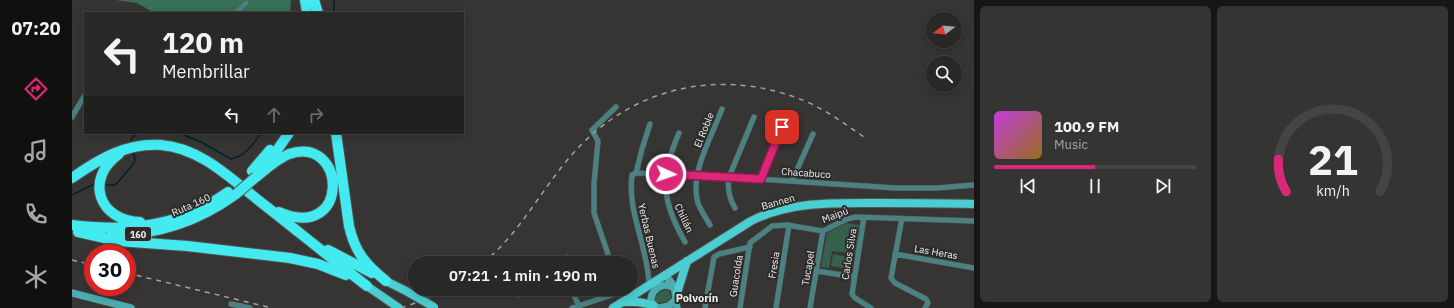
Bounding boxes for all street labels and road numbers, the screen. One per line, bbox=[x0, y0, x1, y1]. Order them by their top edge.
street label: El Roble bbox=[691, 110, 717, 149]
street label: Chacabuco bbox=[781, 165, 832, 181]
street label: Ruta 160 bbox=[169, 191, 213, 219]
street label: Bannen bbox=[760, 191, 796, 213]
street label: Chillán bbox=[672, 201, 696, 235]
street label: Yerbas Buenas bbox=[635, 202, 663, 270]
street label: Maipú bbox=[820, 204, 850, 226]
road number: 160 bbox=[125, 227, 151, 241]
street label: Carlos Silva bbox=[839, 227, 860, 281]
street label: Las Heras bbox=[913, 242, 959, 262]
street label: Tucapel bbox=[799, 249, 818, 287]
street label: Fresia bbox=[765, 250, 783, 279]
street label: Guacolda bbox=[726, 253, 746, 298]

